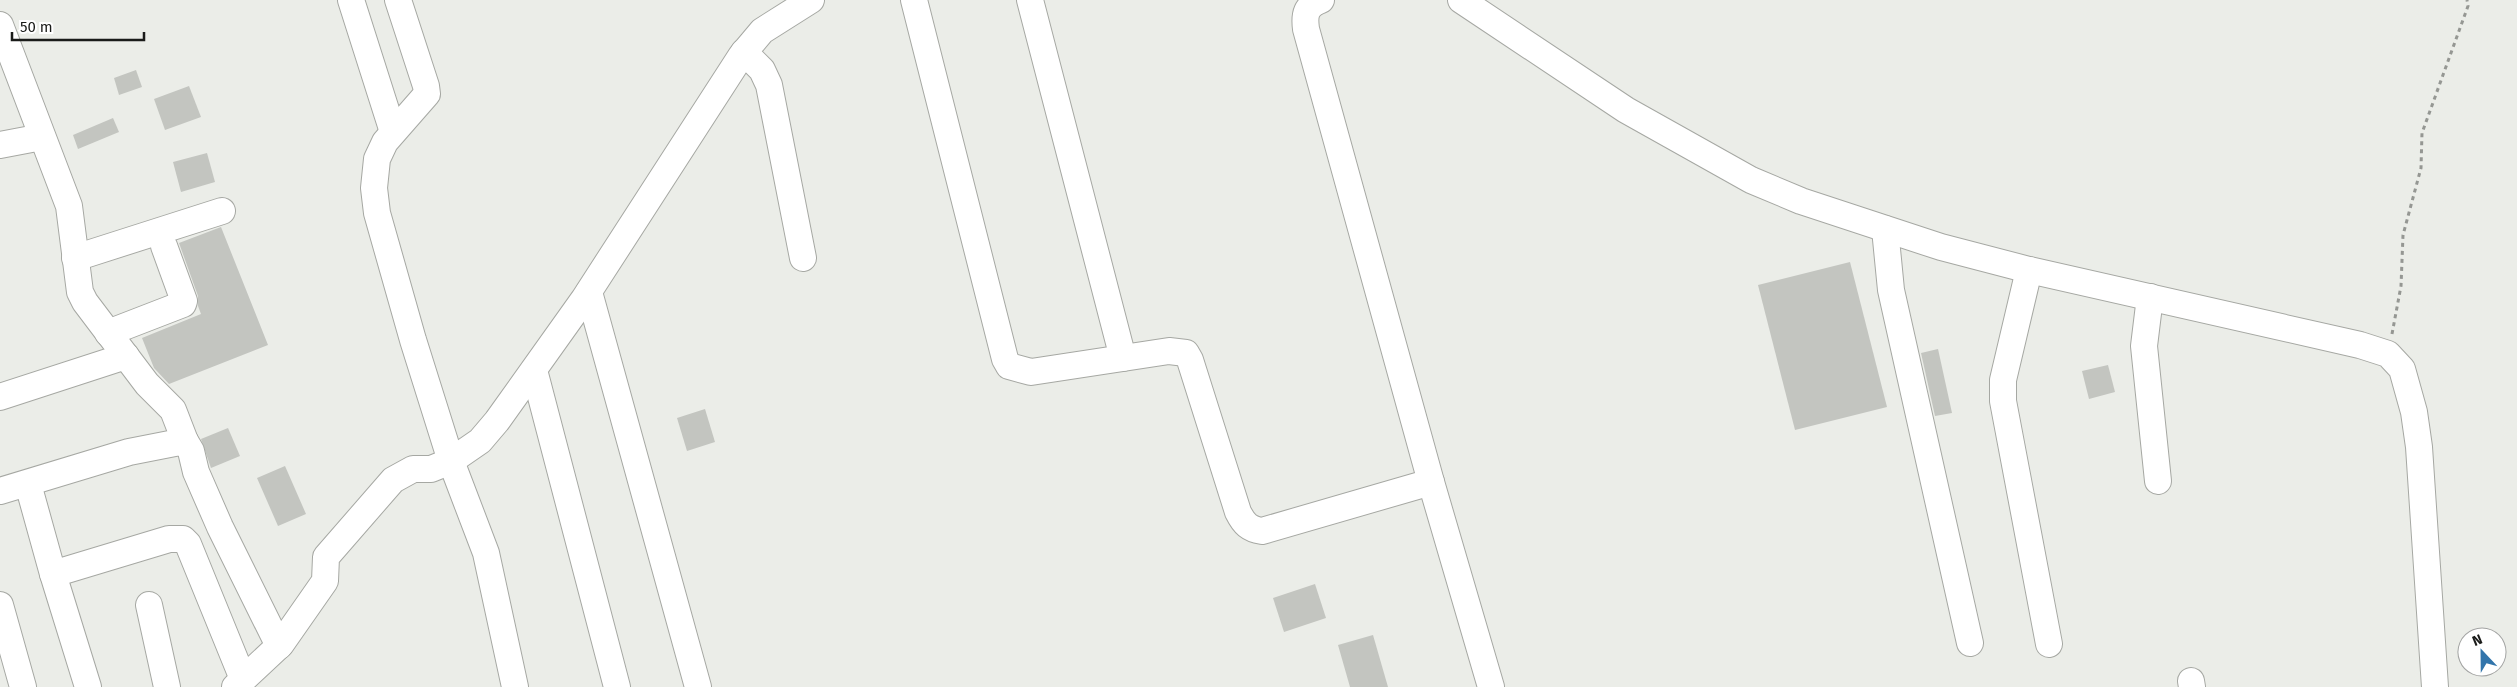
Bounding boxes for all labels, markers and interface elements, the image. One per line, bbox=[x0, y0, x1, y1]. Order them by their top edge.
scale bar bbox=[12, 10, 145, 42]
text: 50 m bbox=[20, 18, 53, 36]
north arrow bbox=[2457, 627, 2507, 677]
text: N bbox=[2470, 631, 2485, 650]

